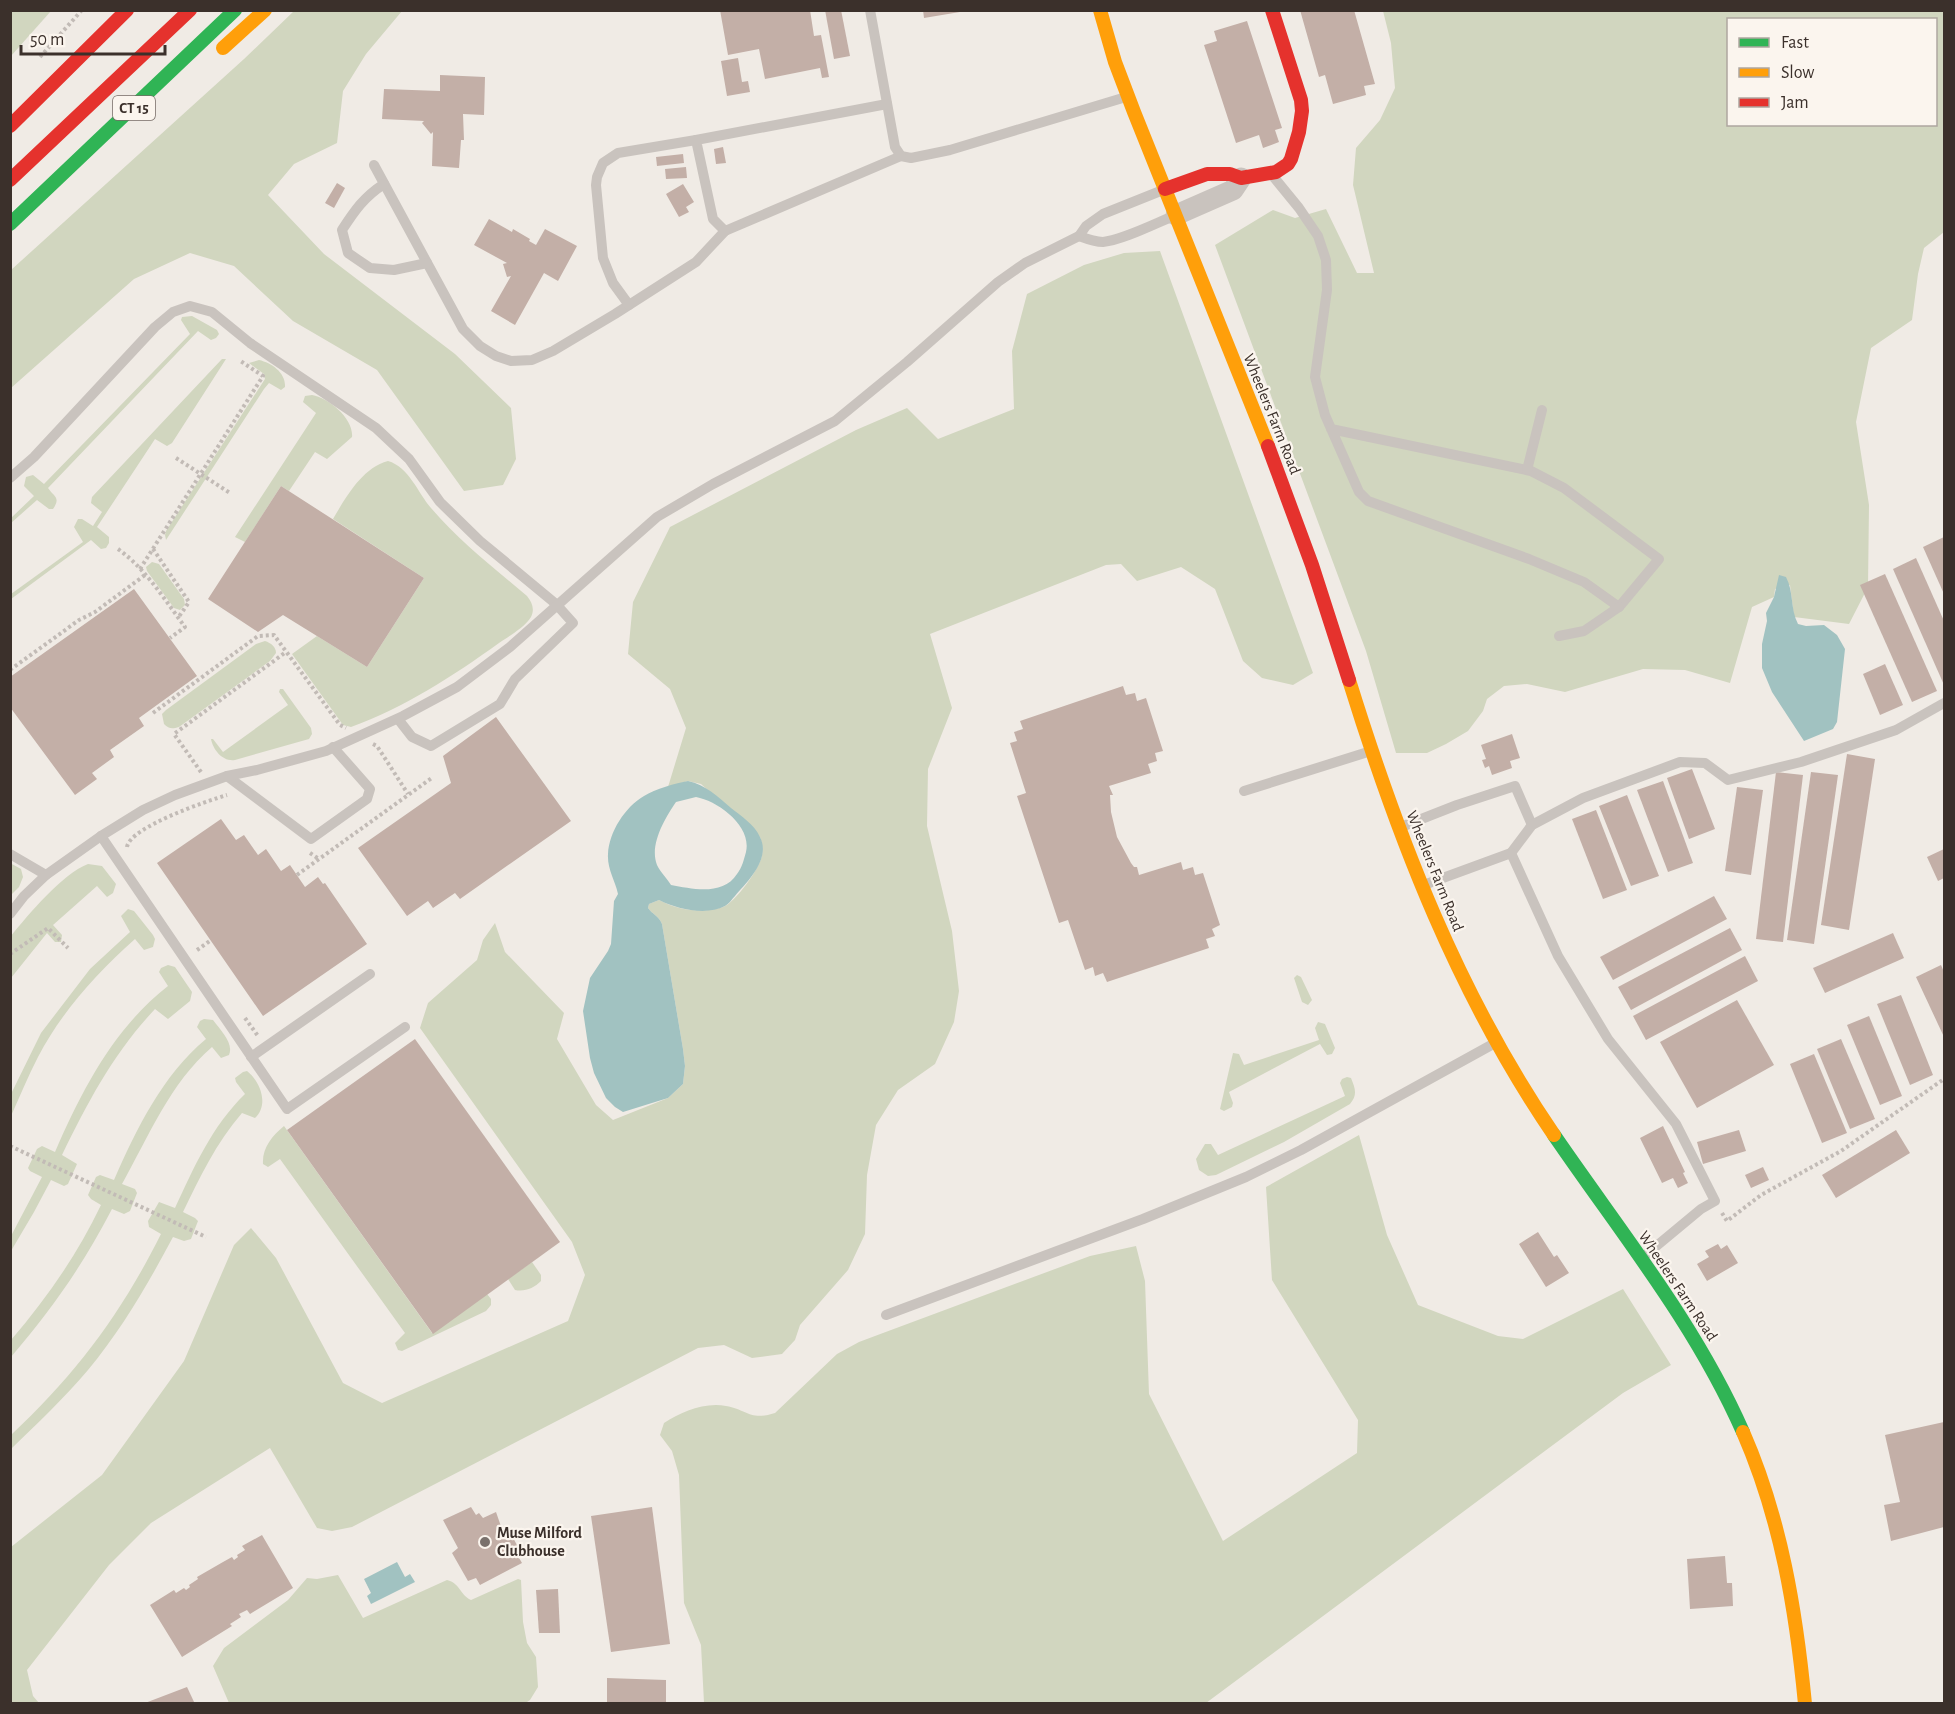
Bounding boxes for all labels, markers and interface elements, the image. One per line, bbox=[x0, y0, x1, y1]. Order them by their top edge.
scale bar bbox=[21, 18, 165, 56]
legend bbox=[1727, 18, 1937, 126]
text: 50 m bbox=[30, 31, 64, 49]
text: Fast bbox=[1781, 34, 1809, 52]
text: Slow bbox=[1781, 64, 1814, 82]
text: Jam bbox=[1781, 94, 1809, 112]
road number: CT 15 bbox=[113, 96, 155, 120]
street label: Wheelers Farm Road bbox=[1241, 351, 1303, 477]
street label: Wheelers Farm Road bbox=[1404, 808, 1466, 934]
street label: Wheelers Farm Road bbox=[1635, 1228, 1721, 1344]
place label: Muse Milford Clubhouse bbox=[497, 1525, 583, 1559]
marker: Muse Milford Clubhouse bbox=[478, 1535, 492, 1549]

